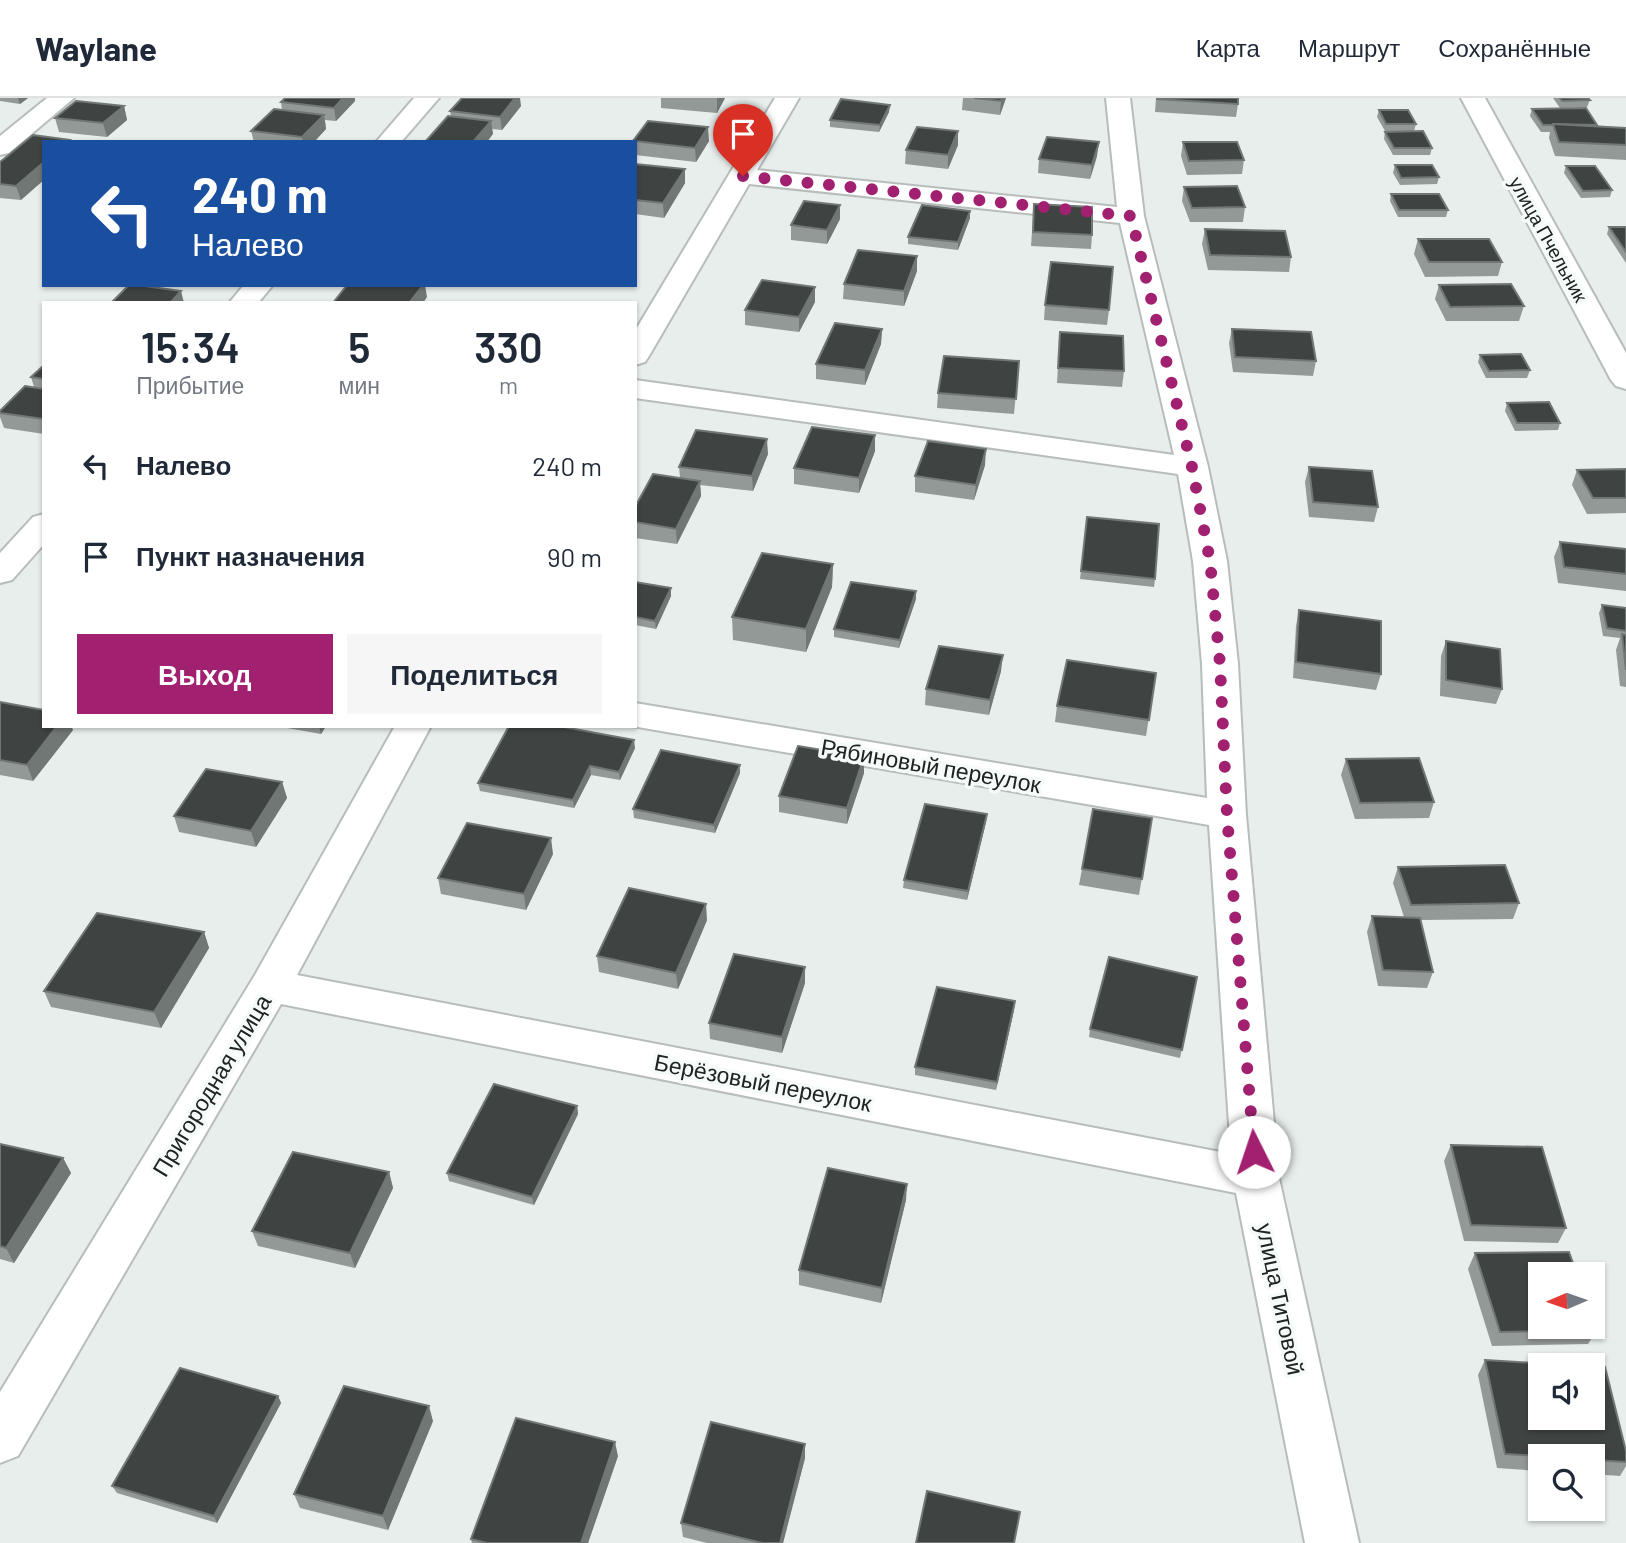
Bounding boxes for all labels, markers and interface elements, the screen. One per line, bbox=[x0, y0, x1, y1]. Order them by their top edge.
text: Waylane bbox=[35, 28, 157, 68]
text: Карта bbox=[1196, 33, 1260, 62]
text: Маршрут bbox=[1298, 33, 1400, 62]
text: Сохранённые bbox=[1438, 33, 1591, 62]
pin bbox=[713, 104, 773, 176]
icon: arrive bbox=[724, 115, 762, 153]
text: 240 m bbox=[192, 164, 328, 223]
icon: left bbox=[77, 168, 168, 259]
street label: улица Пчельник bbox=[1505, 172, 1593, 306]
text: Налево bbox=[192, 224, 304, 262]
text: 15:34 bbox=[141, 321, 240, 371]
text: 5 bbox=[348, 321, 370, 371]
text: 330 bbox=[474, 321, 543, 371]
text: Прибытие bbox=[136, 371, 244, 399]
text: мин bbox=[339, 371, 380, 399]
text: m bbox=[499, 371, 518, 399]
icon: left bbox=[77, 447, 115, 485]
text: Налево bbox=[136, 449, 231, 480]
text: 240 m bbox=[532, 450, 602, 481]
icon: arrive bbox=[77, 538, 115, 576]
text: Пункт назначения bbox=[136, 540, 365, 571]
text: 90 m bbox=[547, 541, 602, 572]
button: Выход bbox=[77, 634, 333, 714]
button: Поделиться bbox=[347, 634, 602, 714]
street label: Рябиновый переулок bbox=[819, 732, 1044, 798]
street label: Пригородная улица bbox=[146, 989, 276, 1181]
street label: Берёзовый переулок bbox=[652, 1047, 875, 1117]
position arrow bbox=[1217, 1115, 1291, 1189]
street label: улица Титовой bbox=[1251, 1221, 1311, 1377]
north arrow bbox=[1528, 1262, 1605, 1339]
map controls bbox=[1528, 1262, 1605, 1521]
button: sound bbox=[1528, 1353, 1605, 1430]
button: search bbox=[1528, 1444, 1605, 1521]

